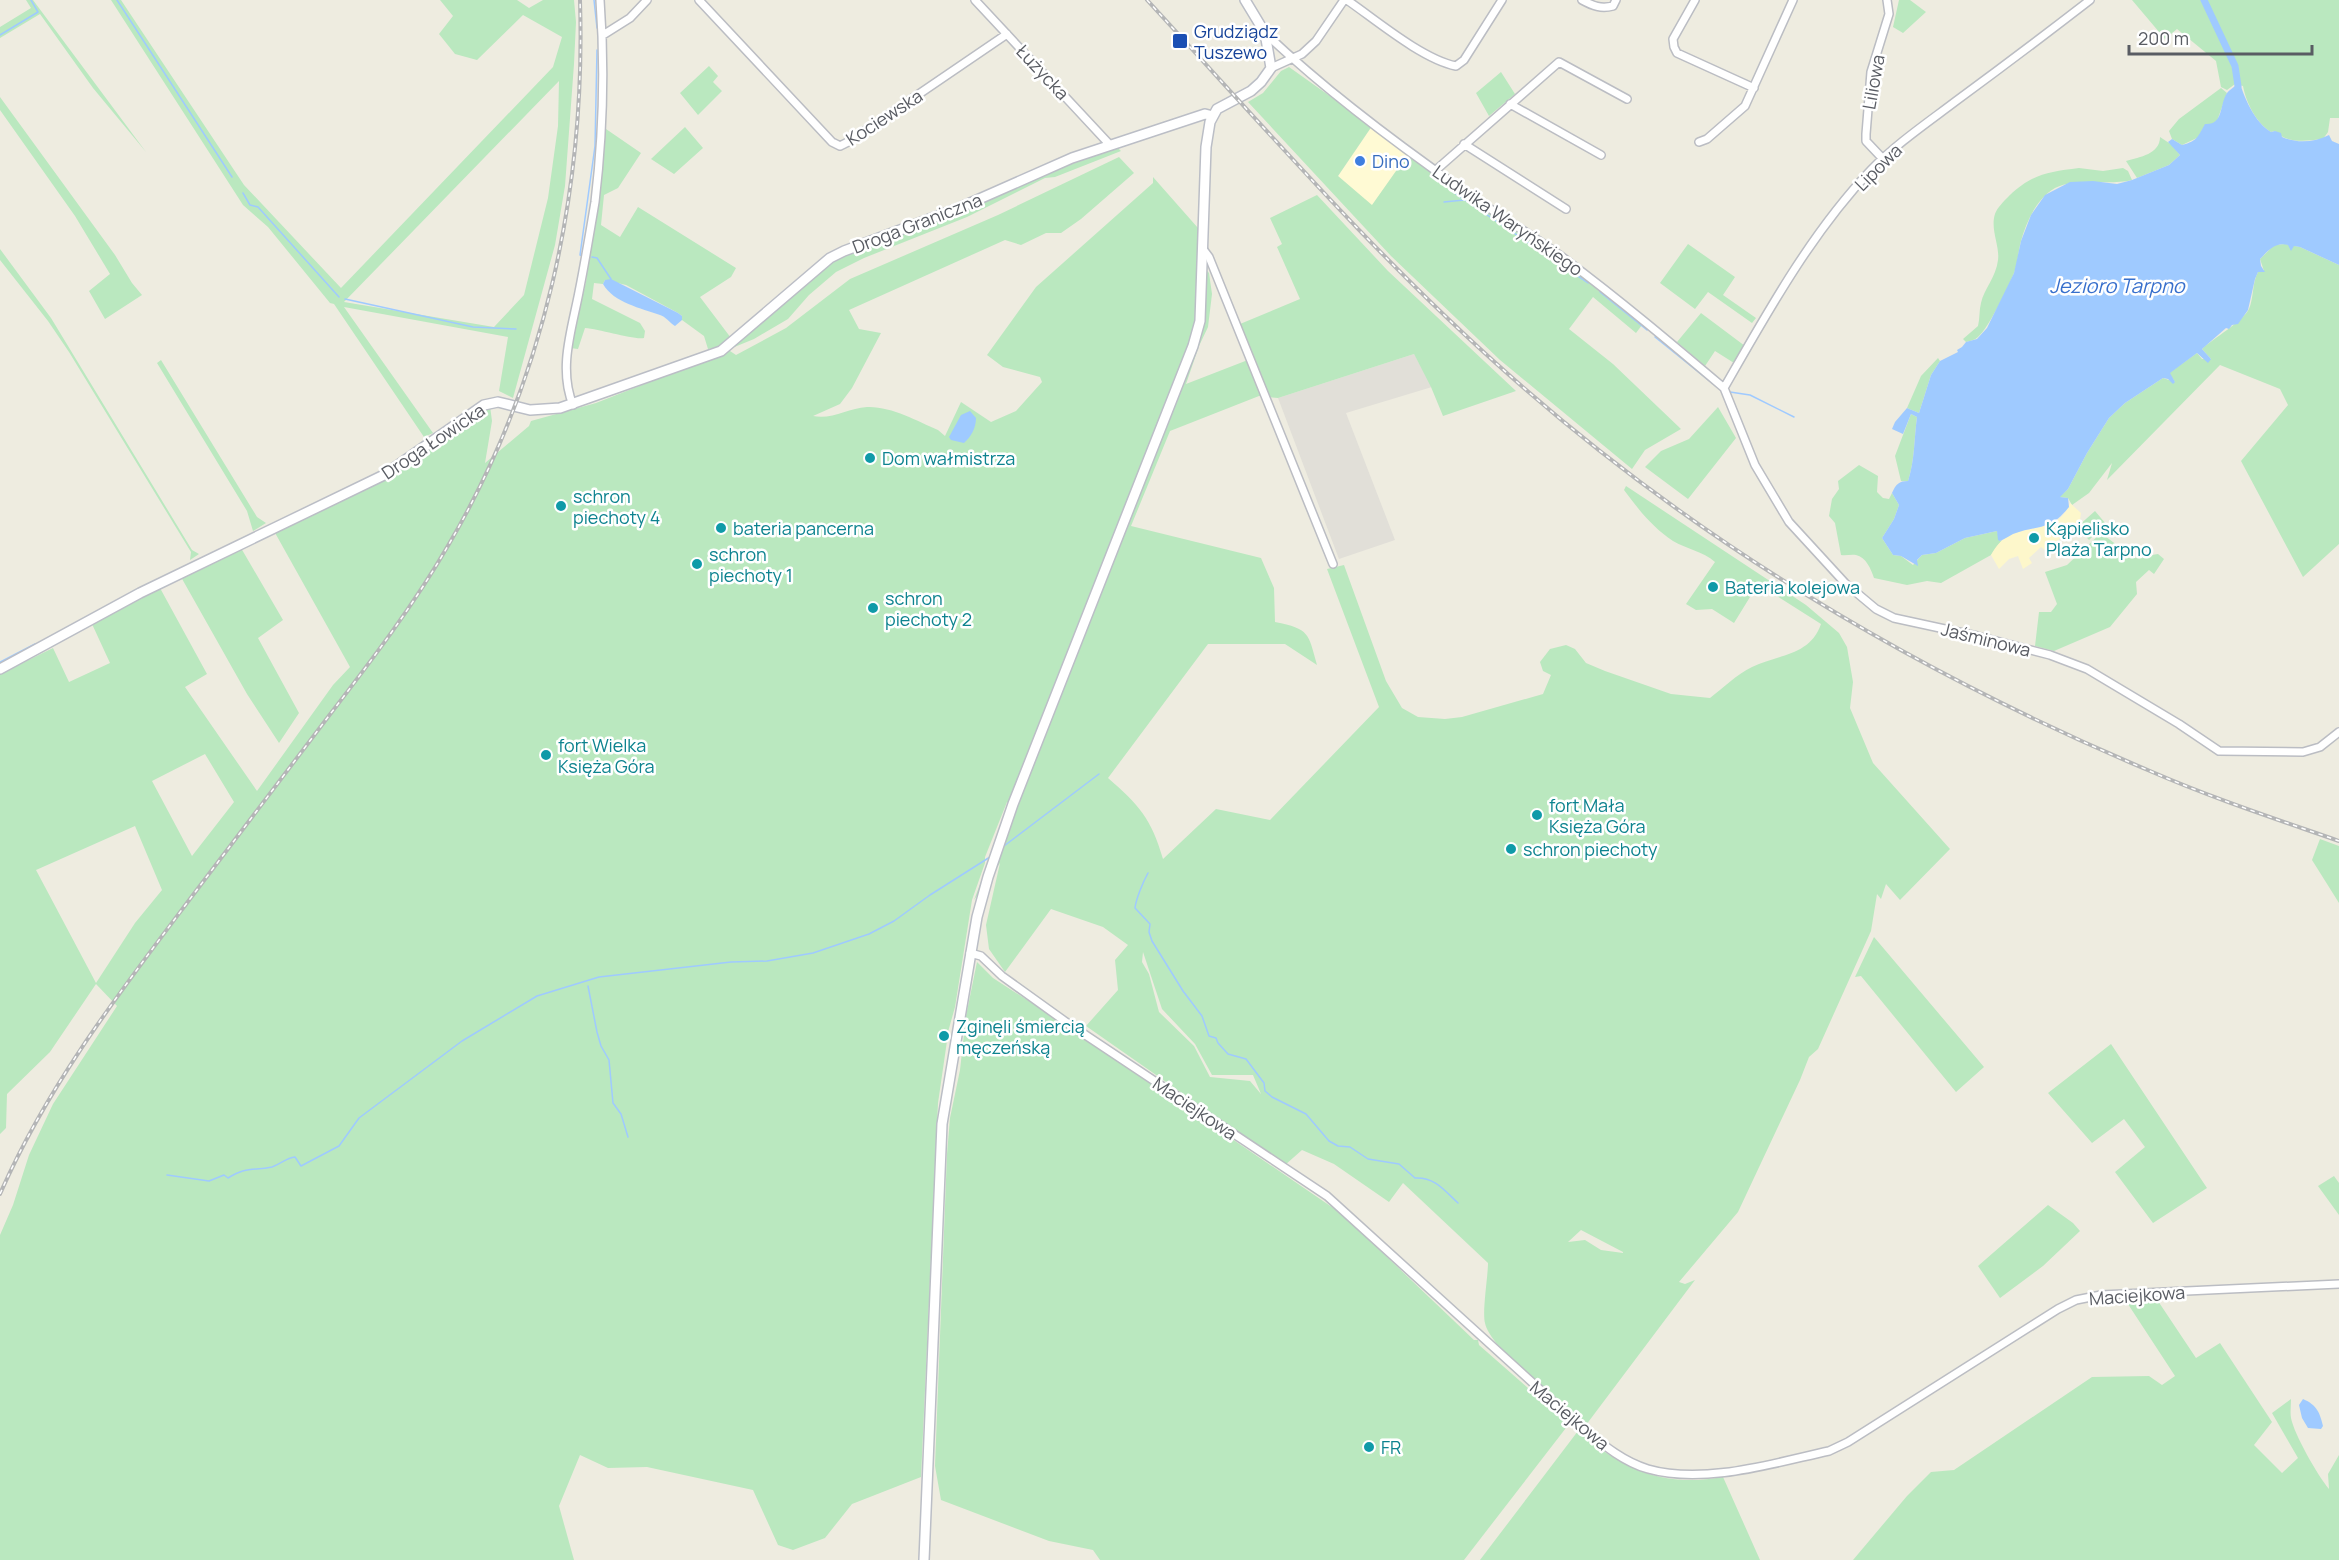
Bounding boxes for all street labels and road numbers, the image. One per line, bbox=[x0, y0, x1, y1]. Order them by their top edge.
street label: Łużycka bbox=[1011, 39, 1075, 105]
street label: Liliowa bbox=[1856, 53, 1890, 111]
street label: Kociewska bbox=[841, 83, 927, 151]
street label: Lipowa bbox=[1849, 138, 1907, 196]
street label: Ludwika Waryńskiego bbox=[1428, 159, 1588, 281]
street label: Droga Graniczna bbox=[849, 187, 985, 259]
street label: Droga Łowicka bbox=[377, 398, 489, 484]
street label: Jaśminowa bbox=[1939, 616, 2033, 662]
street label: Maciejkowa bbox=[1148, 1071, 1242, 1145]
street label: Maciejkowa bbox=[2088, 1280, 2186, 1310]
street label: Maciejkowa bbox=[1525, 1375, 1615, 1455]

